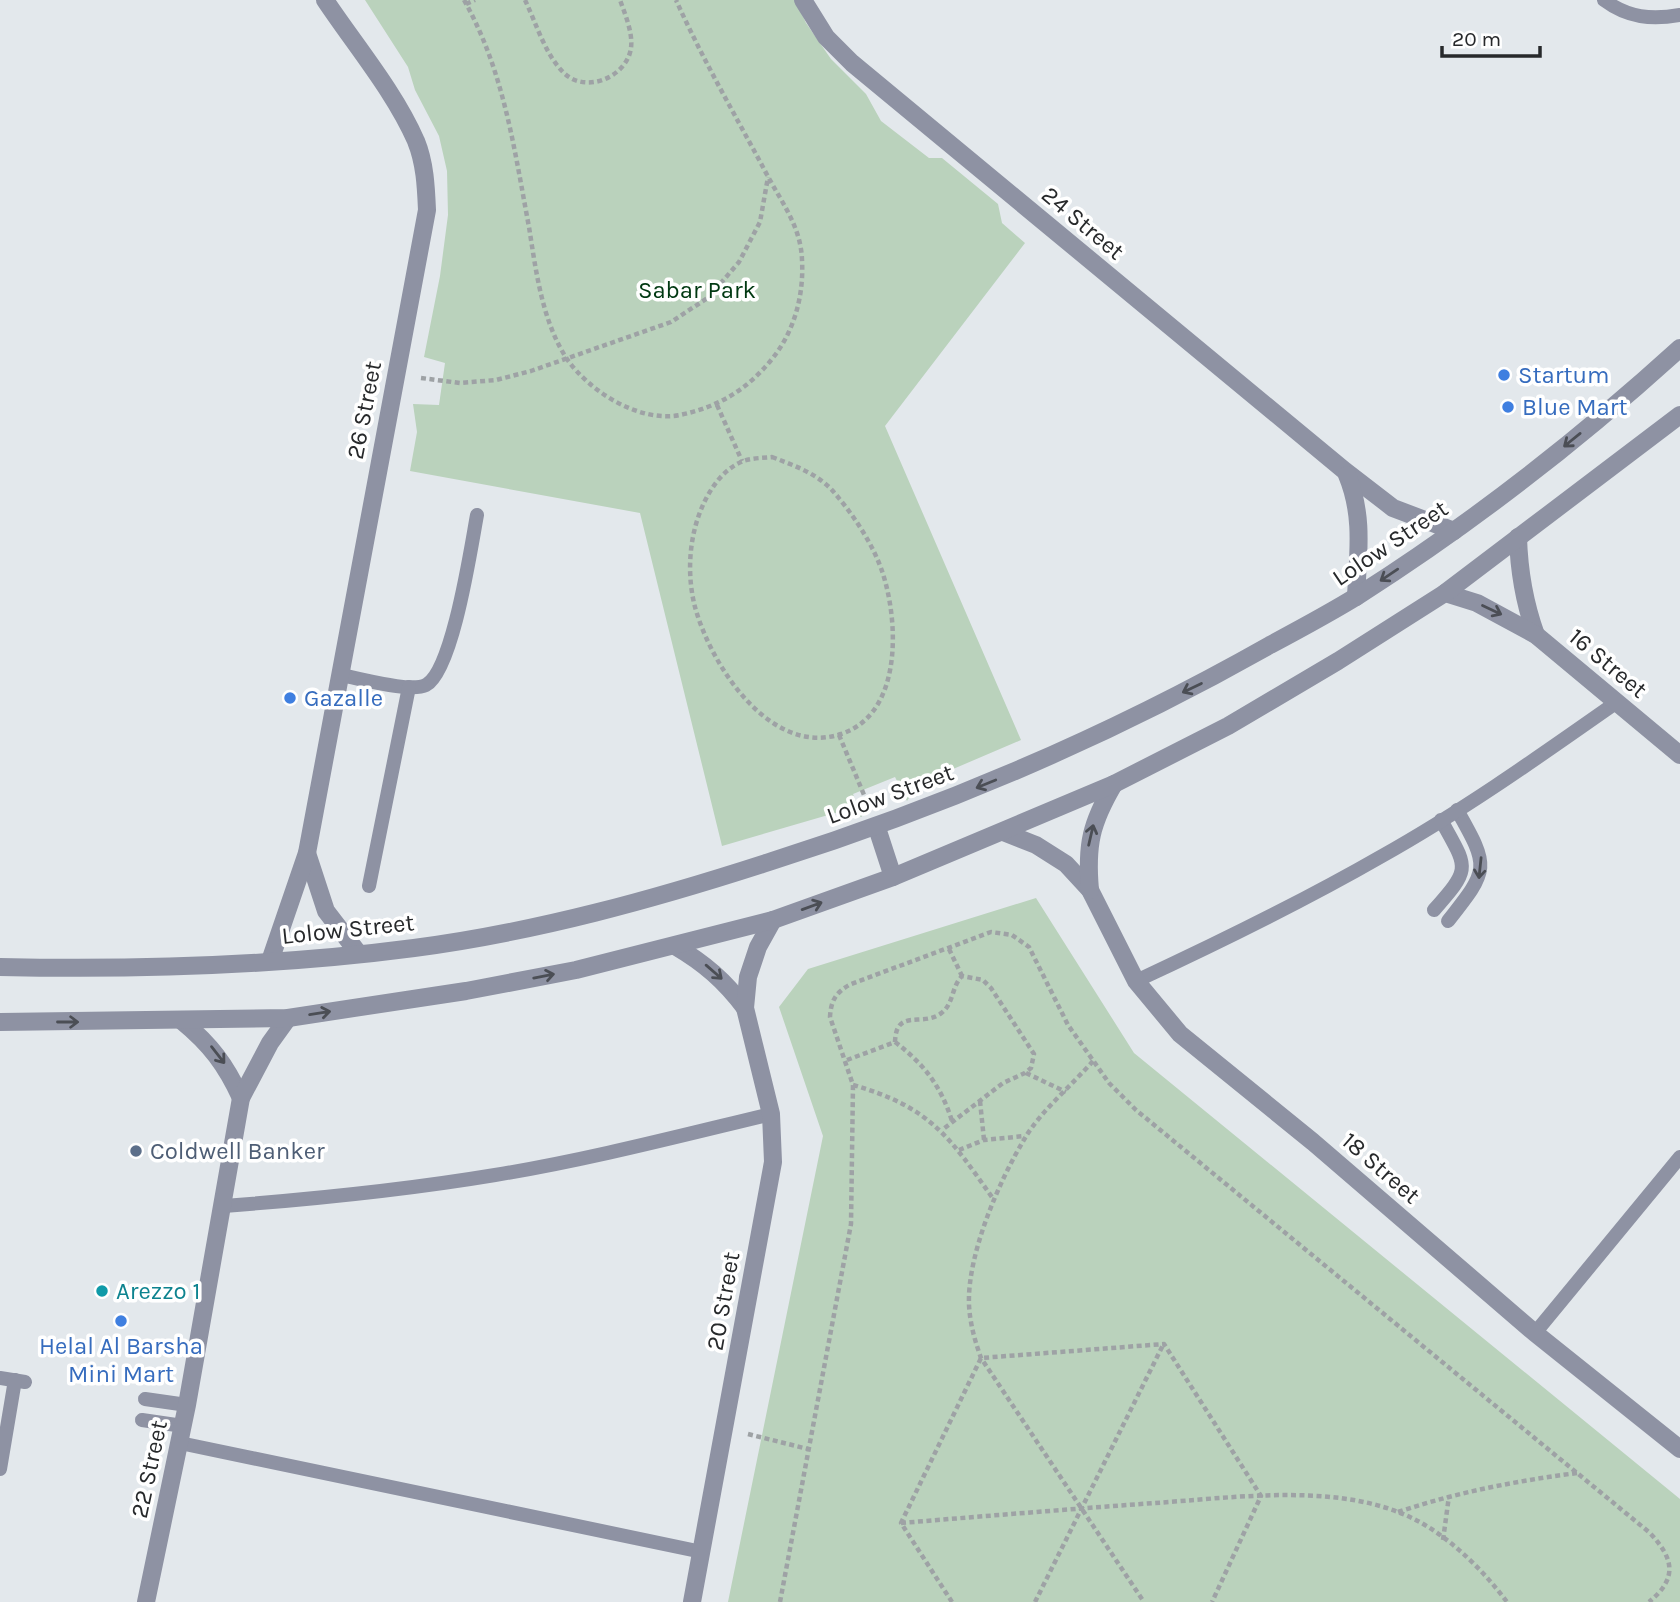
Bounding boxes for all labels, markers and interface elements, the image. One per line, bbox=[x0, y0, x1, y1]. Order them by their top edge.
scale bar bbox=[1442, 14, 1540, 58]
text: 20 m bbox=[1452, 27, 1501, 51]
street label: 24 Street bbox=[1036, 180, 1130, 266]
park label: Sabar Park bbox=[638, 276, 756, 304]
street label: 26 Street bbox=[341, 359, 387, 461]
place label: Startum bbox=[1518, 361, 1609, 389]
marker: Startum bbox=[1496, 367, 1512, 383]
place label: Blue Mart bbox=[1522, 393, 1627, 421]
marker: Blue Mart bbox=[1500, 399, 1516, 415]
one-way arrow bbox=[1563, 432, 1581, 447]
street label: Lolow Street bbox=[1327, 494, 1453, 592]
one-way arrow bbox=[1380, 568, 1399, 582]
one-way arrow bbox=[1481, 604, 1502, 618]
street label: 16 Street bbox=[1563, 622, 1653, 704]
one-way arrow bbox=[1182, 682, 1203, 696]
place label: Gazalle bbox=[304, 684, 383, 712]
marker: Gazalle bbox=[282, 690, 298, 706]
street label: Lolow Street bbox=[823, 758, 957, 830]
one-way arrow bbox=[975, 779, 997, 792]
one-way arrow bbox=[1085, 824, 1098, 847]
one-way arrow bbox=[1473, 856, 1486, 879]
one-way arrow bbox=[800, 899, 822, 911]
street label: Lolow Street bbox=[280, 908, 416, 950]
one-way arrow bbox=[705, 964, 722, 981]
one-way arrow bbox=[532, 968, 555, 982]
one-way arrow bbox=[308, 1006, 331, 1019]
one-way arrow bbox=[56, 1015, 79, 1029]
one-way arrow bbox=[210, 1045, 225, 1063]
street label: 18 Street bbox=[1336, 1127, 1426, 1209]
place label: Coldwell Banker bbox=[150, 1137, 325, 1165]
marker: Coldwell Banker bbox=[128, 1143, 144, 1159]
street label: 20 Street bbox=[701, 1249, 745, 1353]
place label: Arezzo 1 bbox=[116, 1277, 200, 1305]
marker: Arezzo 1 bbox=[94, 1283, 110, 1299]
marker: Helal Al Barsha Mini Mart bbox=[113, 1313, 129, 1329]
place label: Helal Al Barsha Mini Mart bbox=[39, 1332, 203, 1388]
street label: 22 Street bbox=[125, 1417, 173, 1521]

